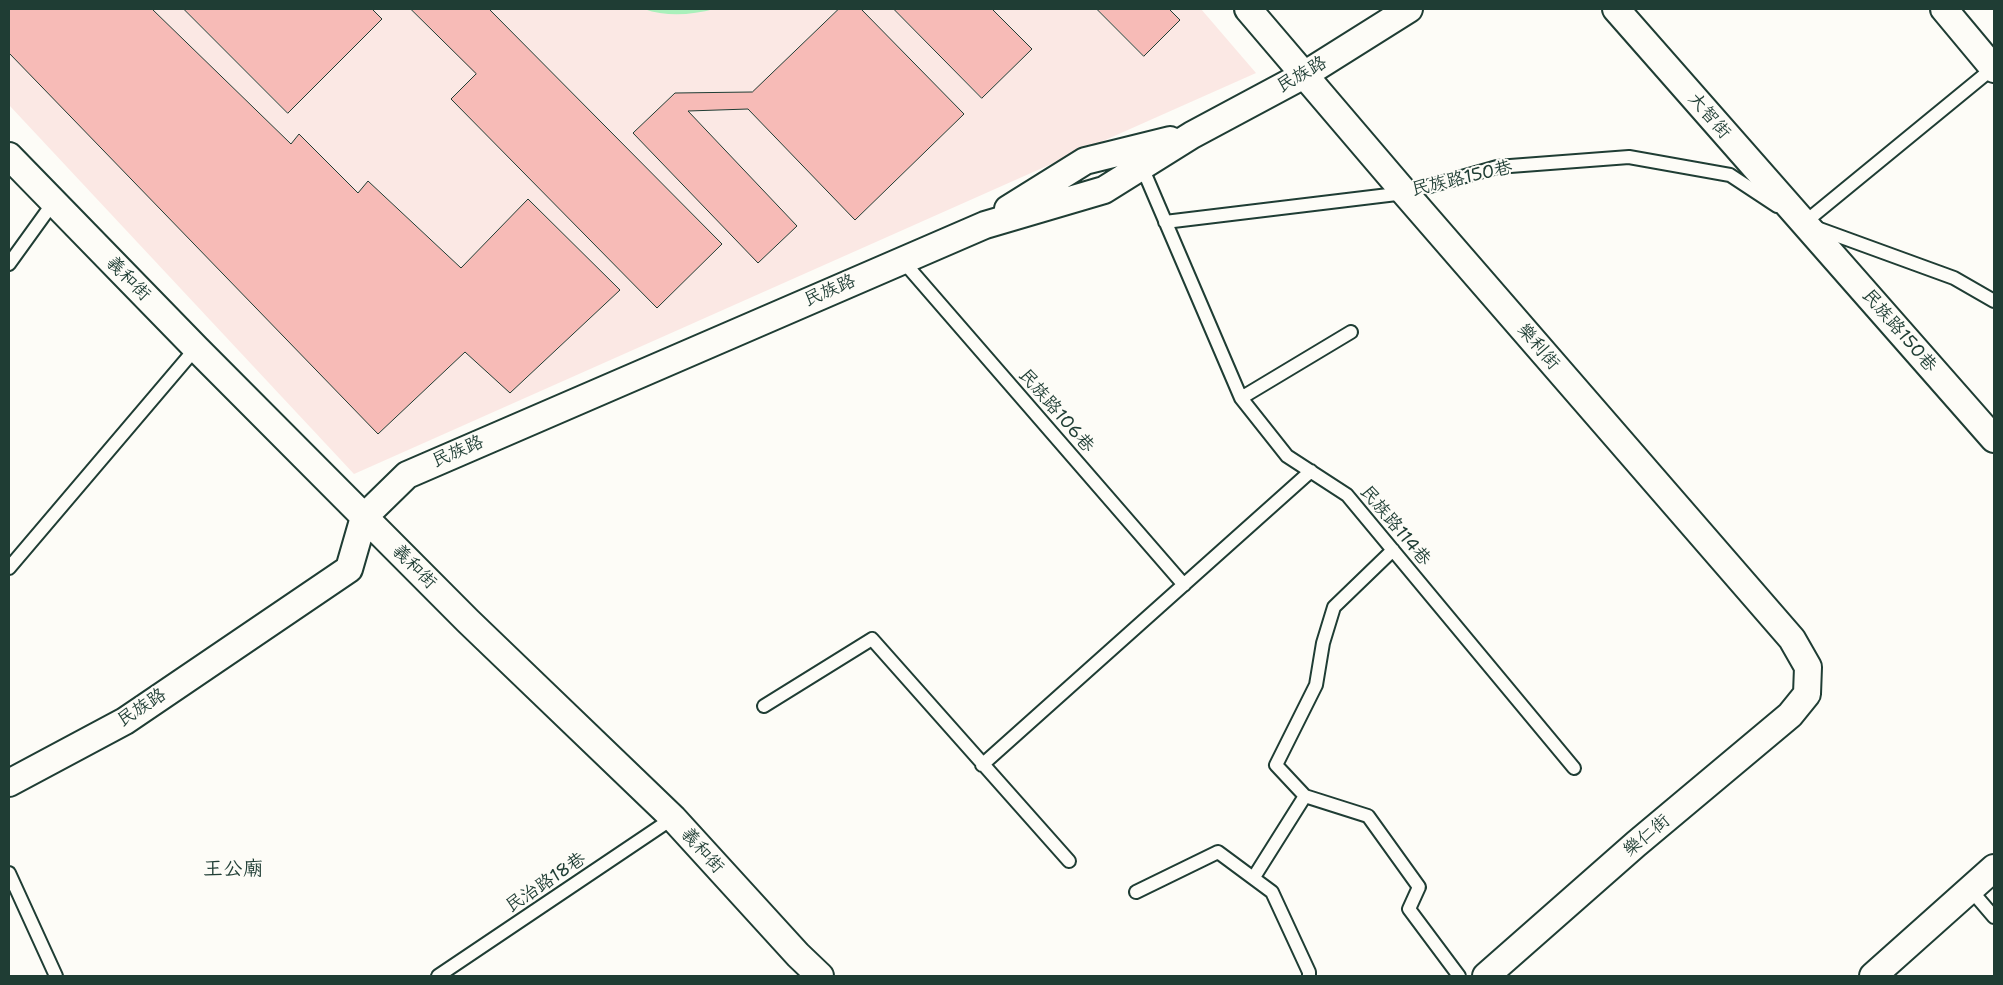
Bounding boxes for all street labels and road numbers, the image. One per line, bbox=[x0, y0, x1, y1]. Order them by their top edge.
street label: 民族路 bbox=[1273, 52, 1331, 98]
street label: 大智街 bbox=[1683, 89, 1735, 143]
street label: 民族路150巷 bbox=[1410, 157, 1514, 201]
street label: 義和街 bbox=[101, 252, 155, 306]
street label: 民族路 bbox=[801, 271, 859, 311]
street label: 民族路150巷 bbox=[1857, 285, 1941, 377]
street label: 樂利街 bbox=[1512, 320, 1564, 374]
street label: 民族路106巷 bbox=[1014, 365, 1098, 457]
street label: 民族路 bbox=[429, 432, 487, 472]
street label: 民族路114巷 bbox=[1355, 481, 1435, 571]
street label: 義和街 bbox=[387, 540, 441, 594]
street label: 民族路 bbox=[113, 684, 171, 732]
street label: 樂仁街 bbox=[1619, 810, 1675, 862]
street label: 義和街 bbox=[676, 824, 728, 878]
street label: 民治路18巷 bbox=[502, 848, 590, 918]

